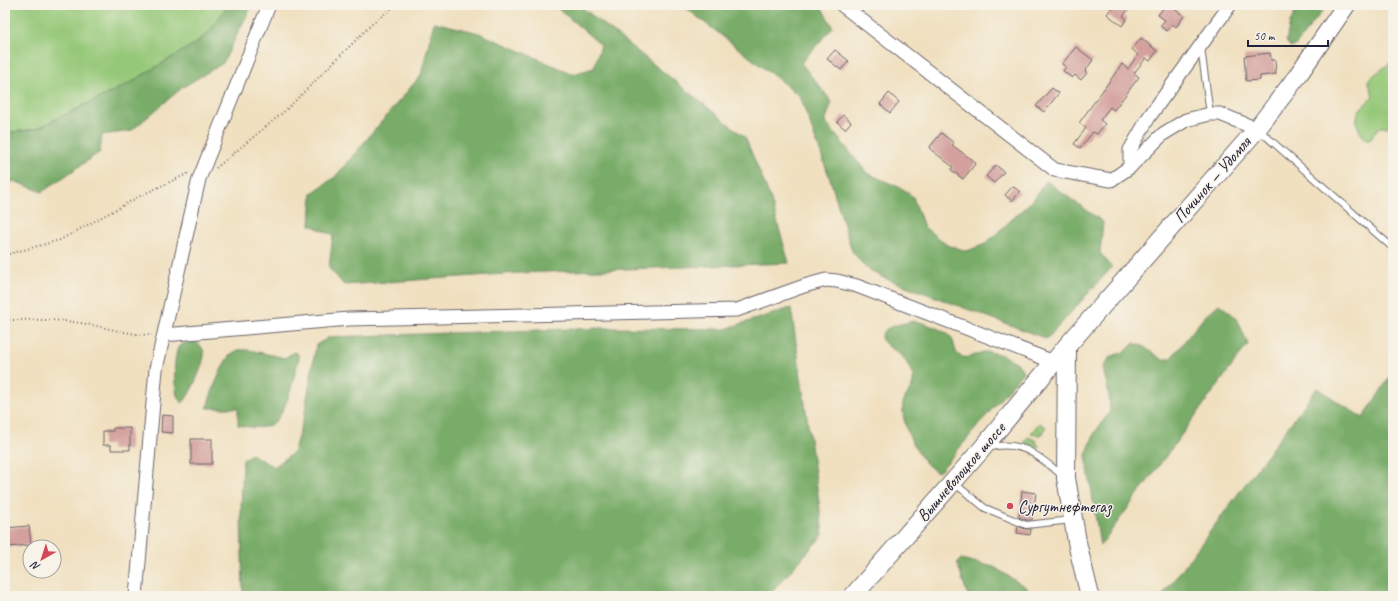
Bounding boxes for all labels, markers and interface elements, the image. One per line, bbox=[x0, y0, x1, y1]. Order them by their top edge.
scale bar bbox=[1248, 22, 1328, 48]
text: 50 m bbox=[1254, 28, 1276, 44]
street label: Починок — Удомля bbox=[1169, 131, 1256, 227]
street label: Вышневолоцкое шоссе bbox=[912, 417, 1011, 526]
place label: Сургутнефтегаз bbox=[1018, 496, 1113, 518]
marker: Сургутнефтегаз bbox=[1005, 501, 1015, 511]
north arrow bbox=[22, 539, 62, 579]
text: N bbox=[27, 558, 43, 574]

